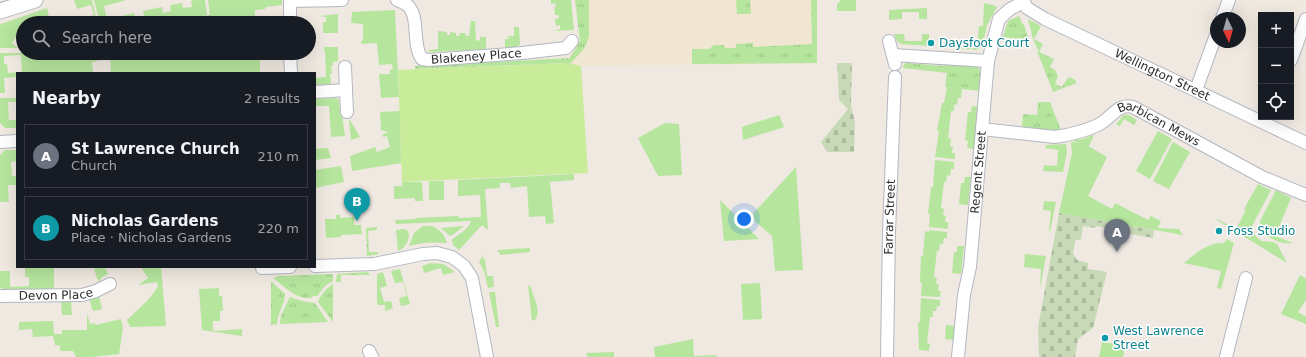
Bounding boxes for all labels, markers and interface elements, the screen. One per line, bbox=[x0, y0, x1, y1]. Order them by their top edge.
north arrow bbox=[1210, 12, 1246, 48]
map controls bbox=[1258, 12, 1294, 120]
button: + bbox=[1258, 12, 1294, 48]
search box bbox=[16, 16, 316, 60]
icon: search bbox=[30, 27, 52, 49]
text: Search here bbox=[62, 29, 152, 47]
place label: Daysfoot Court bbox=[939, 36, 1030, 50]
marker: Daysfoot Court bbox=[926, 38, 936, 48]
street label: Blakeney Place bbox=[431, 46, 522, 67]
street label: Wellington Street bbox=[1112, 46, 1213, 103]
button: − bbox=[1258, 48, 1294, 84]
button: locate bbox=[1258, 84, 1294, 120]
text: Nearby bbox=[32, 88, 101, 108]
text: 2 results bbox=[244, 91, 300, 106]
street label: Barbican Mews bbox=[1115, 99, 1202, 149]
street label: Regent Street bbox=[968, 130, 989, 214]
text: St Lawrence Church bbox=[71, 140, 240, 158]
text: A bbox=[41, 149, 51, 164]
text: 210 m bbox=[257, 149, 299, 164]
text: Church bbox=[71, 158, 117, 173]
street label: Farrar Street bbox=[882, 179, 898, 255]
pin: B bbox=[344, 188, 370, 221]
your location bbox=[734, 209, 754, 229]
text: Nicholas Gardens bbox=[71, 212, 218, 230]
pin: A bbox=[1104, 219, 1130, 252]
text: B bbox=[41, 221, 51, 236]
text: 220 m bbox=[257, 221, 299, 236]
place label: Foss Studio bbox=[1227, 224, 1295, 238]
marker: Foss Studio bbox=[1214, 226, 1224, 236]
text: Place · Nicholas Gardens bbox=[71, 230, 232, 245]
street label: Devon Place bbox=[19, 285, 95, 303]
place label: West Lawrence Street bbox=[1113, 324, 1204, 352]
marker: West Lawrence Street bbox=[1100, 333, 1110, 343]

